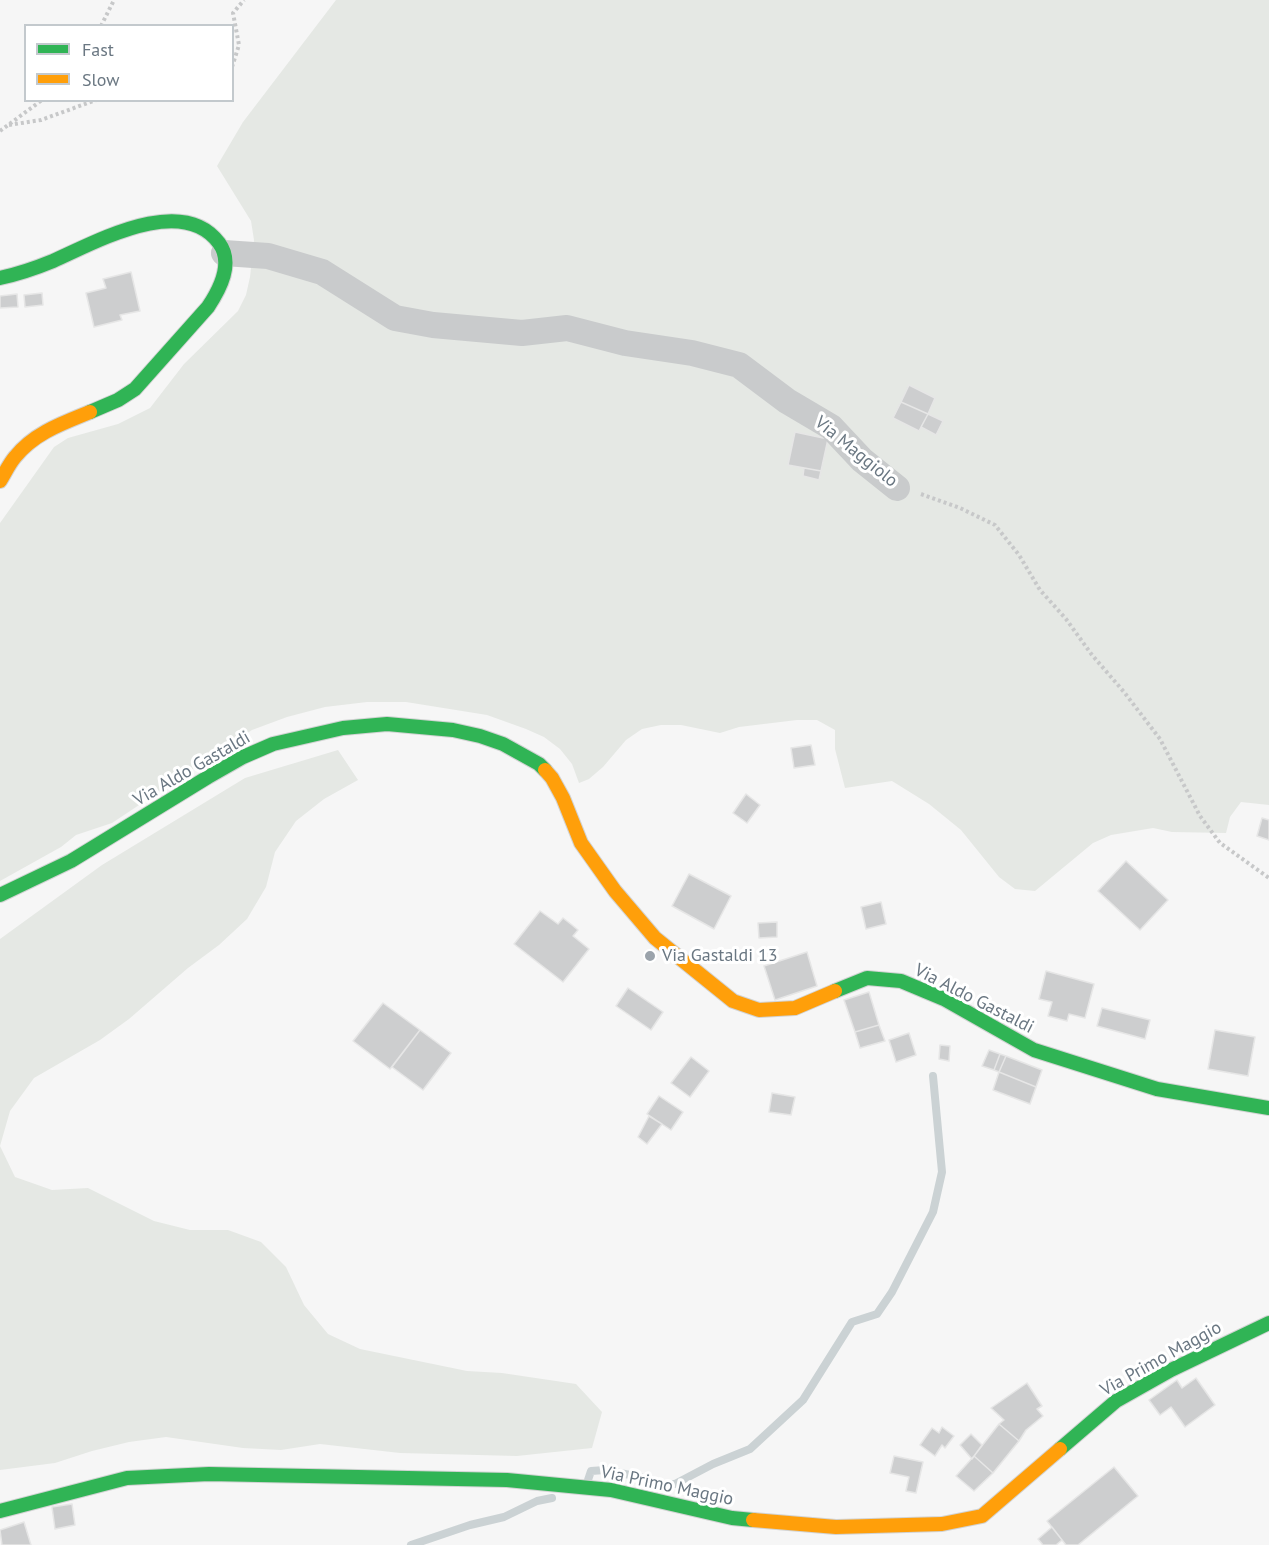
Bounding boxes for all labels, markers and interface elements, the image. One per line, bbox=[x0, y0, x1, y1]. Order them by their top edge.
legend bbox=[24, 24, 234, 102]
text: Fast bbox=[82, 38, 114, 61]
text: Slow bbox=[82, 68, 120, 91]
street label: Via Maggiolo bbox=[810, 412, 902, 492]
street label: Via Aldo Gastaldi bbox=[130, 727, 254, 811]
place label: Via Gastaldi 13 bbox=[662, 945, 778, 967]
marker: Via Gastaldi 13 bbox=[643, 949, 657, 963]
street label: Via Aldo Gastaldi bbox=[911, 960, 1037, 1038]
street label: Via Primo Maggio bbox=[1097, 1317, 1225, 1401]
street label: Via Primo Maggio bbox=[599, 1461, 735, 1511]

